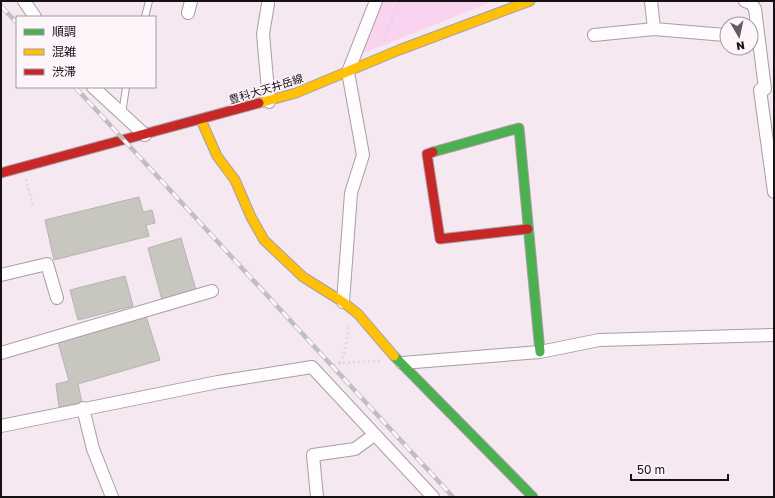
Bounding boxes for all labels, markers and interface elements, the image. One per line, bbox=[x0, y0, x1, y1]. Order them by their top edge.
legend bbox=[16, 16, 156, 88]
north arrow bbox=[719, 16, 759, 56]
text: 順調 bbox=[52, 24, 76, 39]
text: N bbox=[735, 39, 746, 53]
text: 混雑 bbox=[52, 44, 76, 59]
text: 渋滞 bbox=[52, 64, 76, 79]
street label: 豊科大天井岳線 bbox=[227, 71, 305, 106]
scale bar bbox=[631, 456, 728, 482]
text: 50 m bbox=[637, 462, 665, 477]

